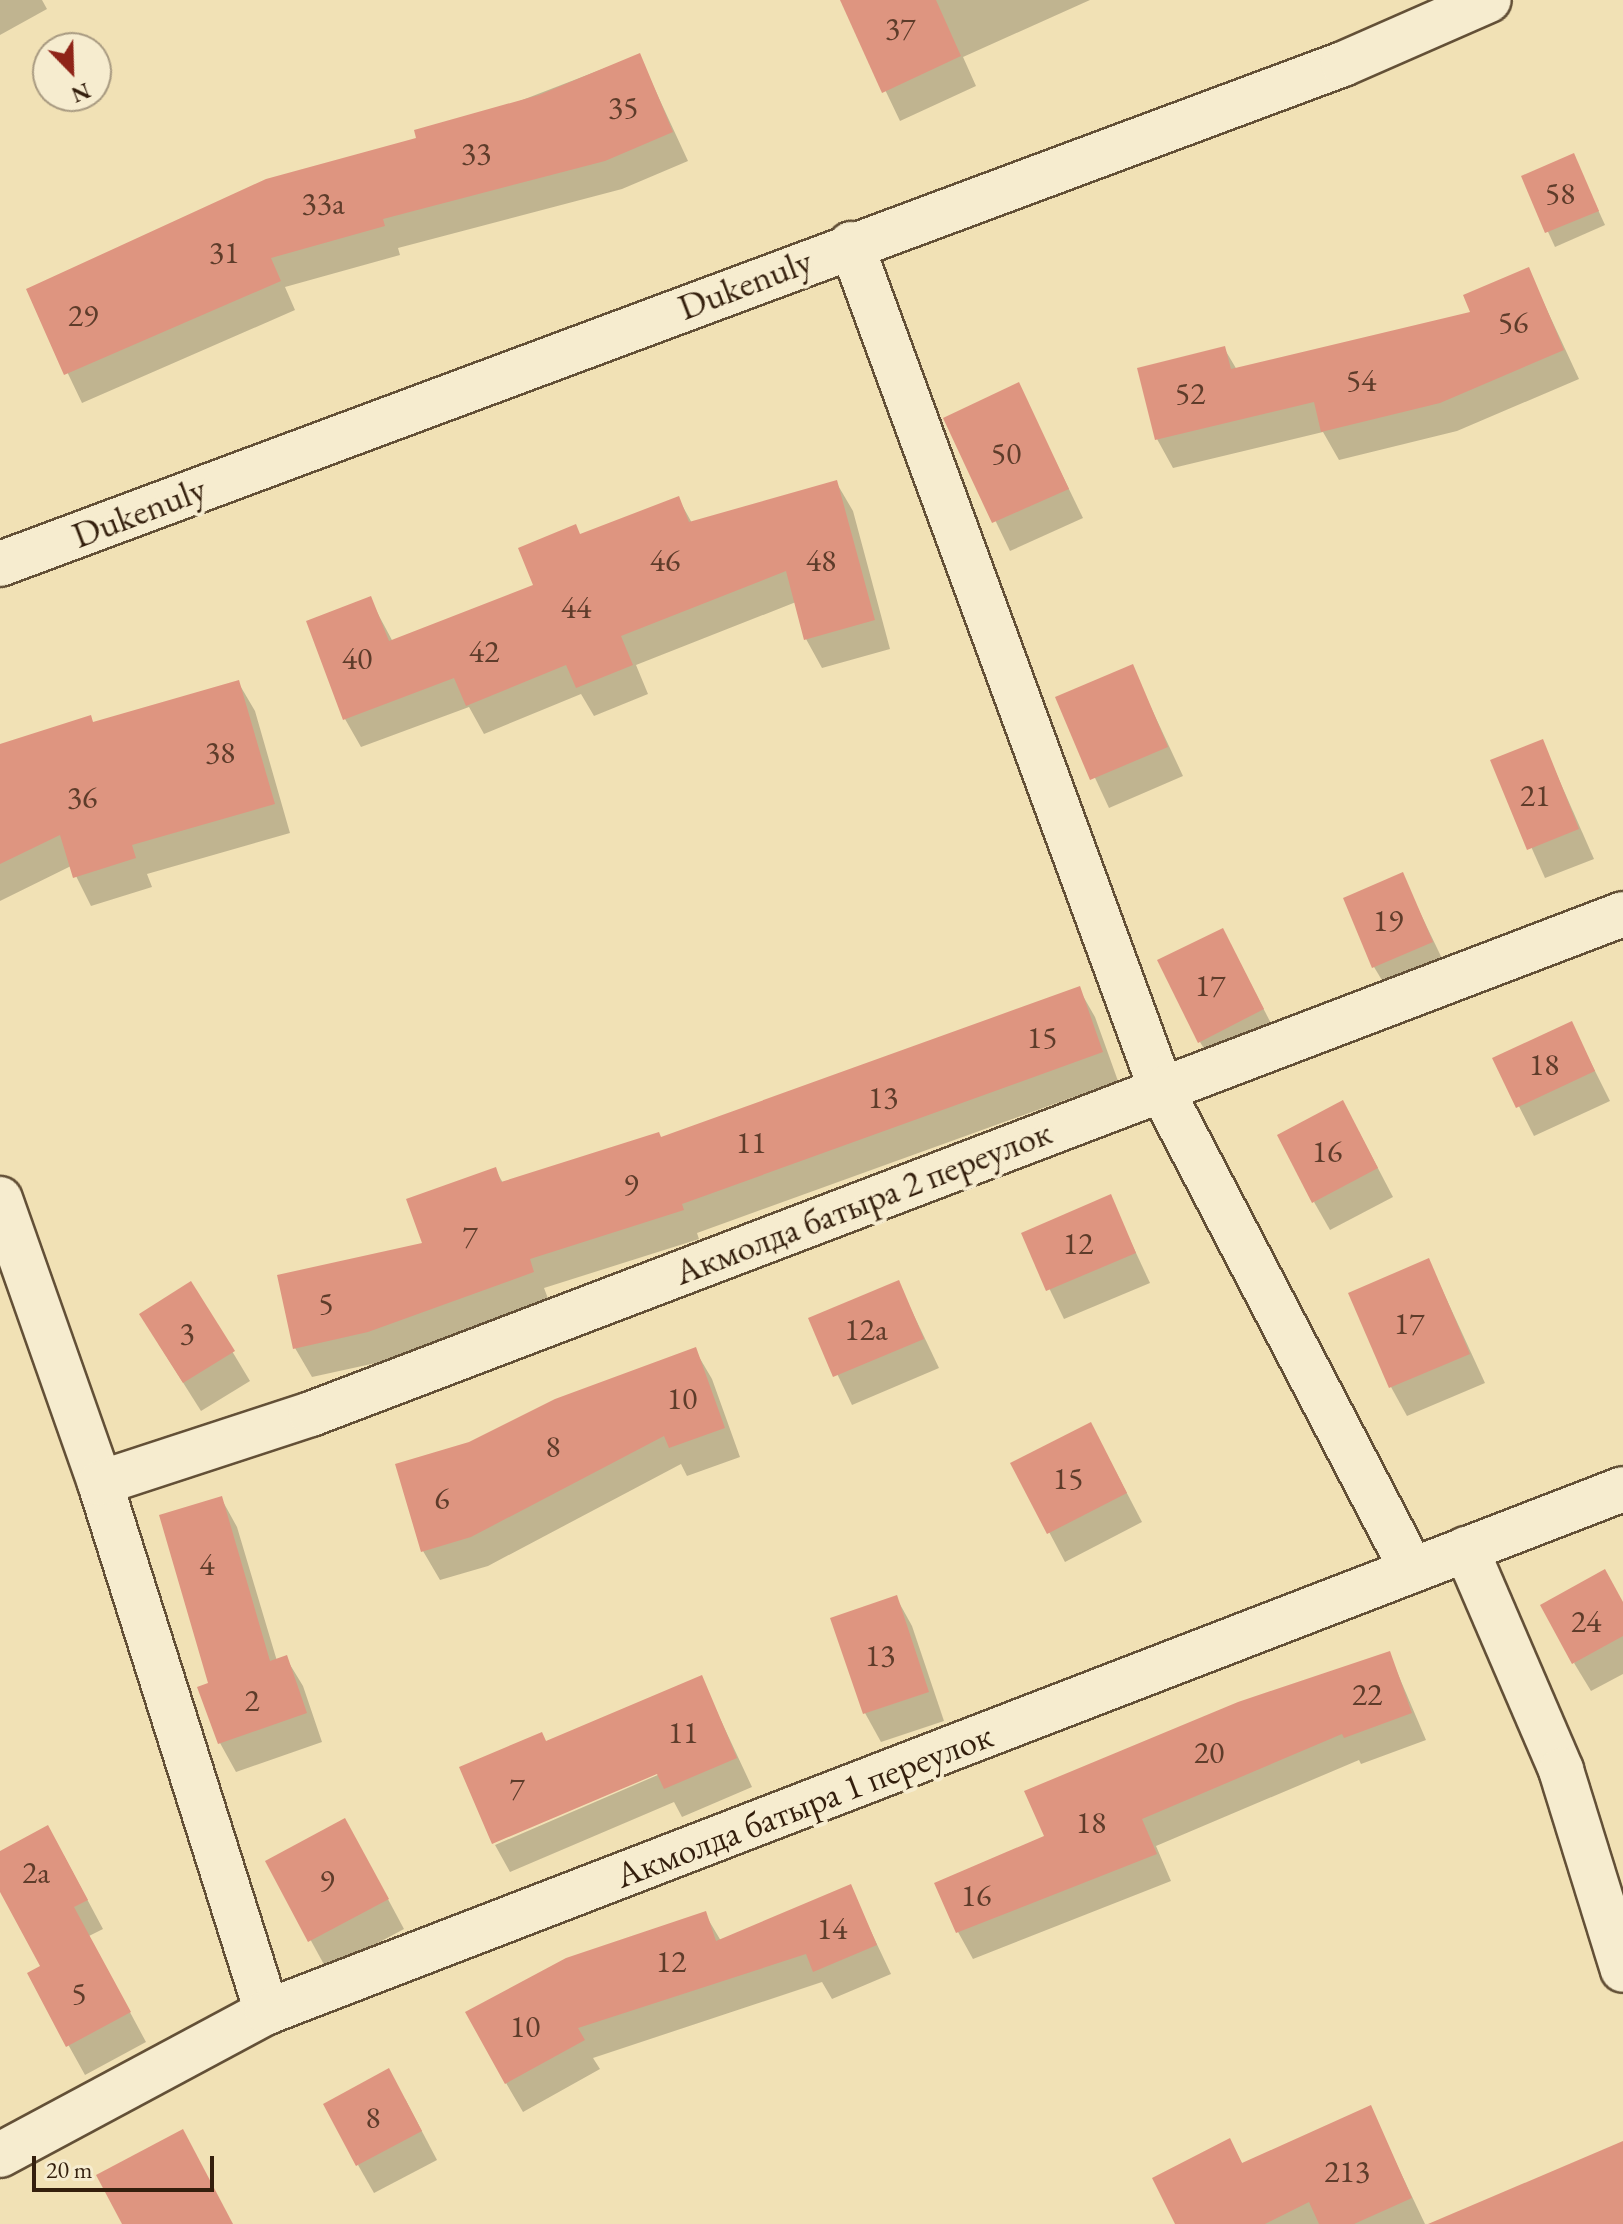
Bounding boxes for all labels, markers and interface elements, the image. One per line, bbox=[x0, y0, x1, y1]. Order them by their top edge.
house number: 37 bbox=[885, 9, 915, 47]
north arrow bbox=[32, 32, 112, 112]
text: N bbox=[67, 76, 95, 110]
house number: 35 bbox=[608, 88, 638, 126]
house number: 33 bbox=[461, 134, 491, 172]
house number: 58 bbox=[1545, 174, 1575, 212]
house number: 33а bbox=[301, 184, 345, 222]
house number: 31 bbox=[209, 233, 239, 271]
street label: Dukenuly bbox=[672, 239, 818, 329]
house number: 29 bbox=[68, 296, 98, 334]
house number: 56 bbox=[1498, 303, 1528, 341]
house number: 54 bbox=[1346, 361, 1376, 399]
house number: 52 bbox=[1175, 374, 1205, 412]
house number: 50 bbox=[991, 434, 1021, 472]
street label: Dukenuly bbox=[66, 467, 212, 557]
house number: 46 bbox=[650, 541, 680, 579]
house number: 48 bbox=[806, 541, 836, 579]
house number: 44 bbox=[561, 588, 591, 626]
house number: 42 bbox=[469, 632, 499, 670]
house number: 40 bbox=[342, 639, 372, 677]
house number: 38 bbox=[205, 733, 235, 771]
house number: 21 bbox=[1520, 776, 1550, 814]
house number: 36 bbox=[67, 778, 97, 816]
house number: 19 bbox=[1373, 901, 1403, 939]
house number: 17 bbox=[1195, 966, 1225, 1004]
house number: 15 bbox=[1027, 1018, 1057, 1056]
house number: 18 bbox=[1529, 1045, 1559, 1083]
house number: 13 bbox=[868, 1078, 898, 1116]
street label: Акмолда батыра 2 переулок bbox=[668, 1110, 1058, 1294]
house number: 11 bbox=[736, 1123, 766, 1161]
house number: 16 bbox=[1312, 1132, 1342, 1170]
house number: 9 bbox=[623, 1165, 639, 1203]
house number: 7 bbox=[462, 1217, 478, 1255]
house number: 12 bbox=[1063, 1224, 1093, 1262]
house number: 5 bbox=[318, 1284, 334, 1322]
house number: 17 bbox=[1394, 1304, 1424, 1342]
house number: 12а bbox=[844, 1310, 888, 1348]
house number: 3 bbox=[179, 1314, 195, 1352]
house number: 10 bbox=[667, 1379, 697, 1417]
house number: 8 bbox=[545, 1427, 561, 1465]
house number: 15 bbox=[1053, 1459, 1083, 1497]
house number: 6 bbox=[434, 1479, 450, 1517]
house number: 4 bbox=[199, 1545, 215, 1583]
house number: 24 bbox=[1571, 1602, 1601, 1640]
house number: 13 bbox=[865, 1636, 895, 1674]
house number: 22 bbox=[1352, 1675, 1382, 1713]
house number: 2 bbox=[244, 1681, 260, 1719]
street label: Акмолда батыра 1 переулок bbox=[609, 1713, 999, 1897]
house number: 11 bbox=[668, 1713, 698, 1751]
house number: 20 bbox=[1194, 1733, 1224, 1771]
house number: 7 bbox=[509, 1769, 525, 1807]
house number: 18 bbox=[1076, 1803, 1106, 1841]
house number: 2а bbox=[22, 1853, 50, 1891]
house number: 9 bbox=[319, 1861, 335, 1899]
house number: 16 bbox=[961, 1876, 991, 1914]
house number: 14 bbox=[817, 1909, 847, 1947]
house number: 12 bbox=[656, 1942, 686, 1980]
house number: 5 bbox=[71, 1974, 87, 2012]
house number: 10 bbox=[510, 2007, 540, 2045]
house number: 8 bbox=[365, 2098, 381, 2136]
scale bar bbox=[36, 2140, 218, 2190]
house number: 213 bbox=[1324, 2152, 1370, 2190]
text: 20 m bbox=[46, 2154, 93, 2185]

